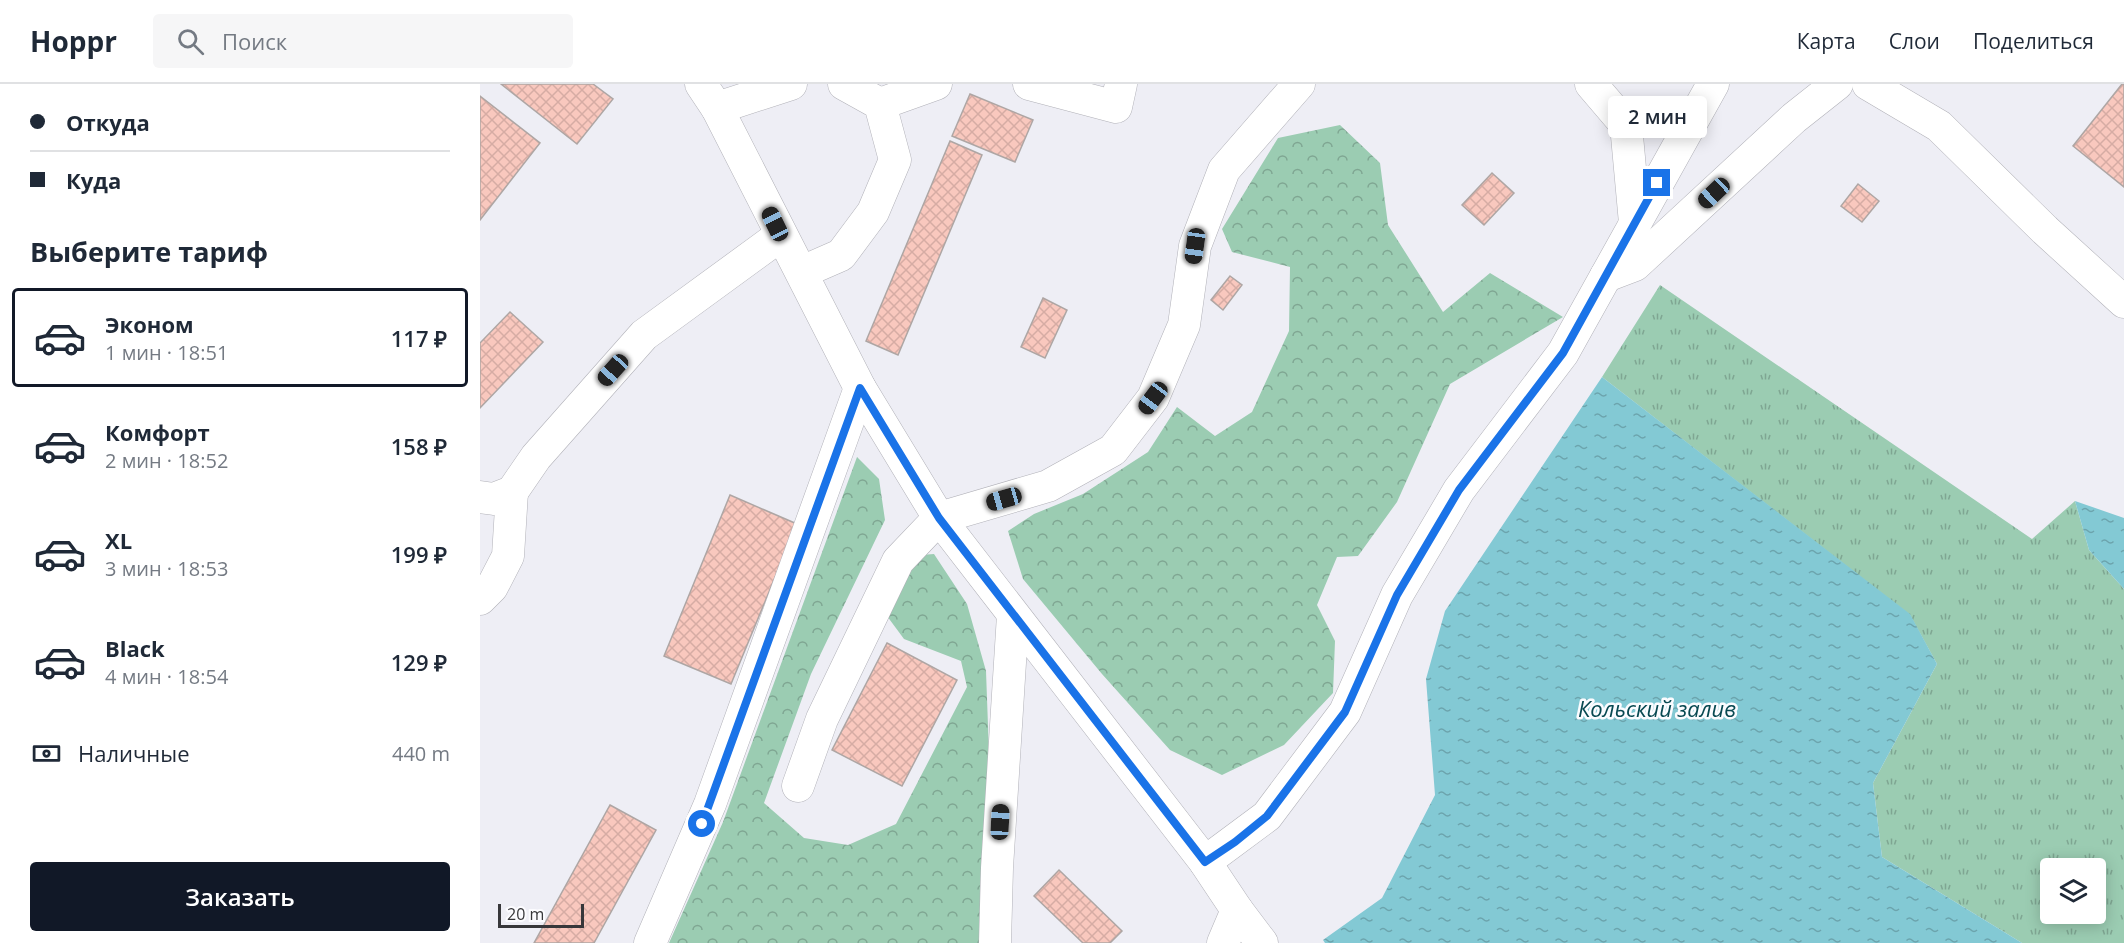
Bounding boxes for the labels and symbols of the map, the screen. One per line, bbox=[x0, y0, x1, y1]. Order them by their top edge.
callout: 2 мин bbox=[1608, 96, 1706, 138]
route end bbox=[1643, 169, 1670, 196]
car bbox=[1695, 174, 1733, 212]
car bbox=[759, 204, 791, 244]
car bbox=[1184, 227, 1206, 265]
car bbox=[594, 351, 632, 389]
car bbox=[1135, 378, 1171, 418]
car bbox=[984, 485, 1024, 513]
water label: Кольский залив bbox=[1578, 693, 1736, 723]
car bbox=[990, 804, 1010, 840]
route start bbox=[688, 810, 715, 837]
scale bar bbox=[498, 901, 584, 928]

